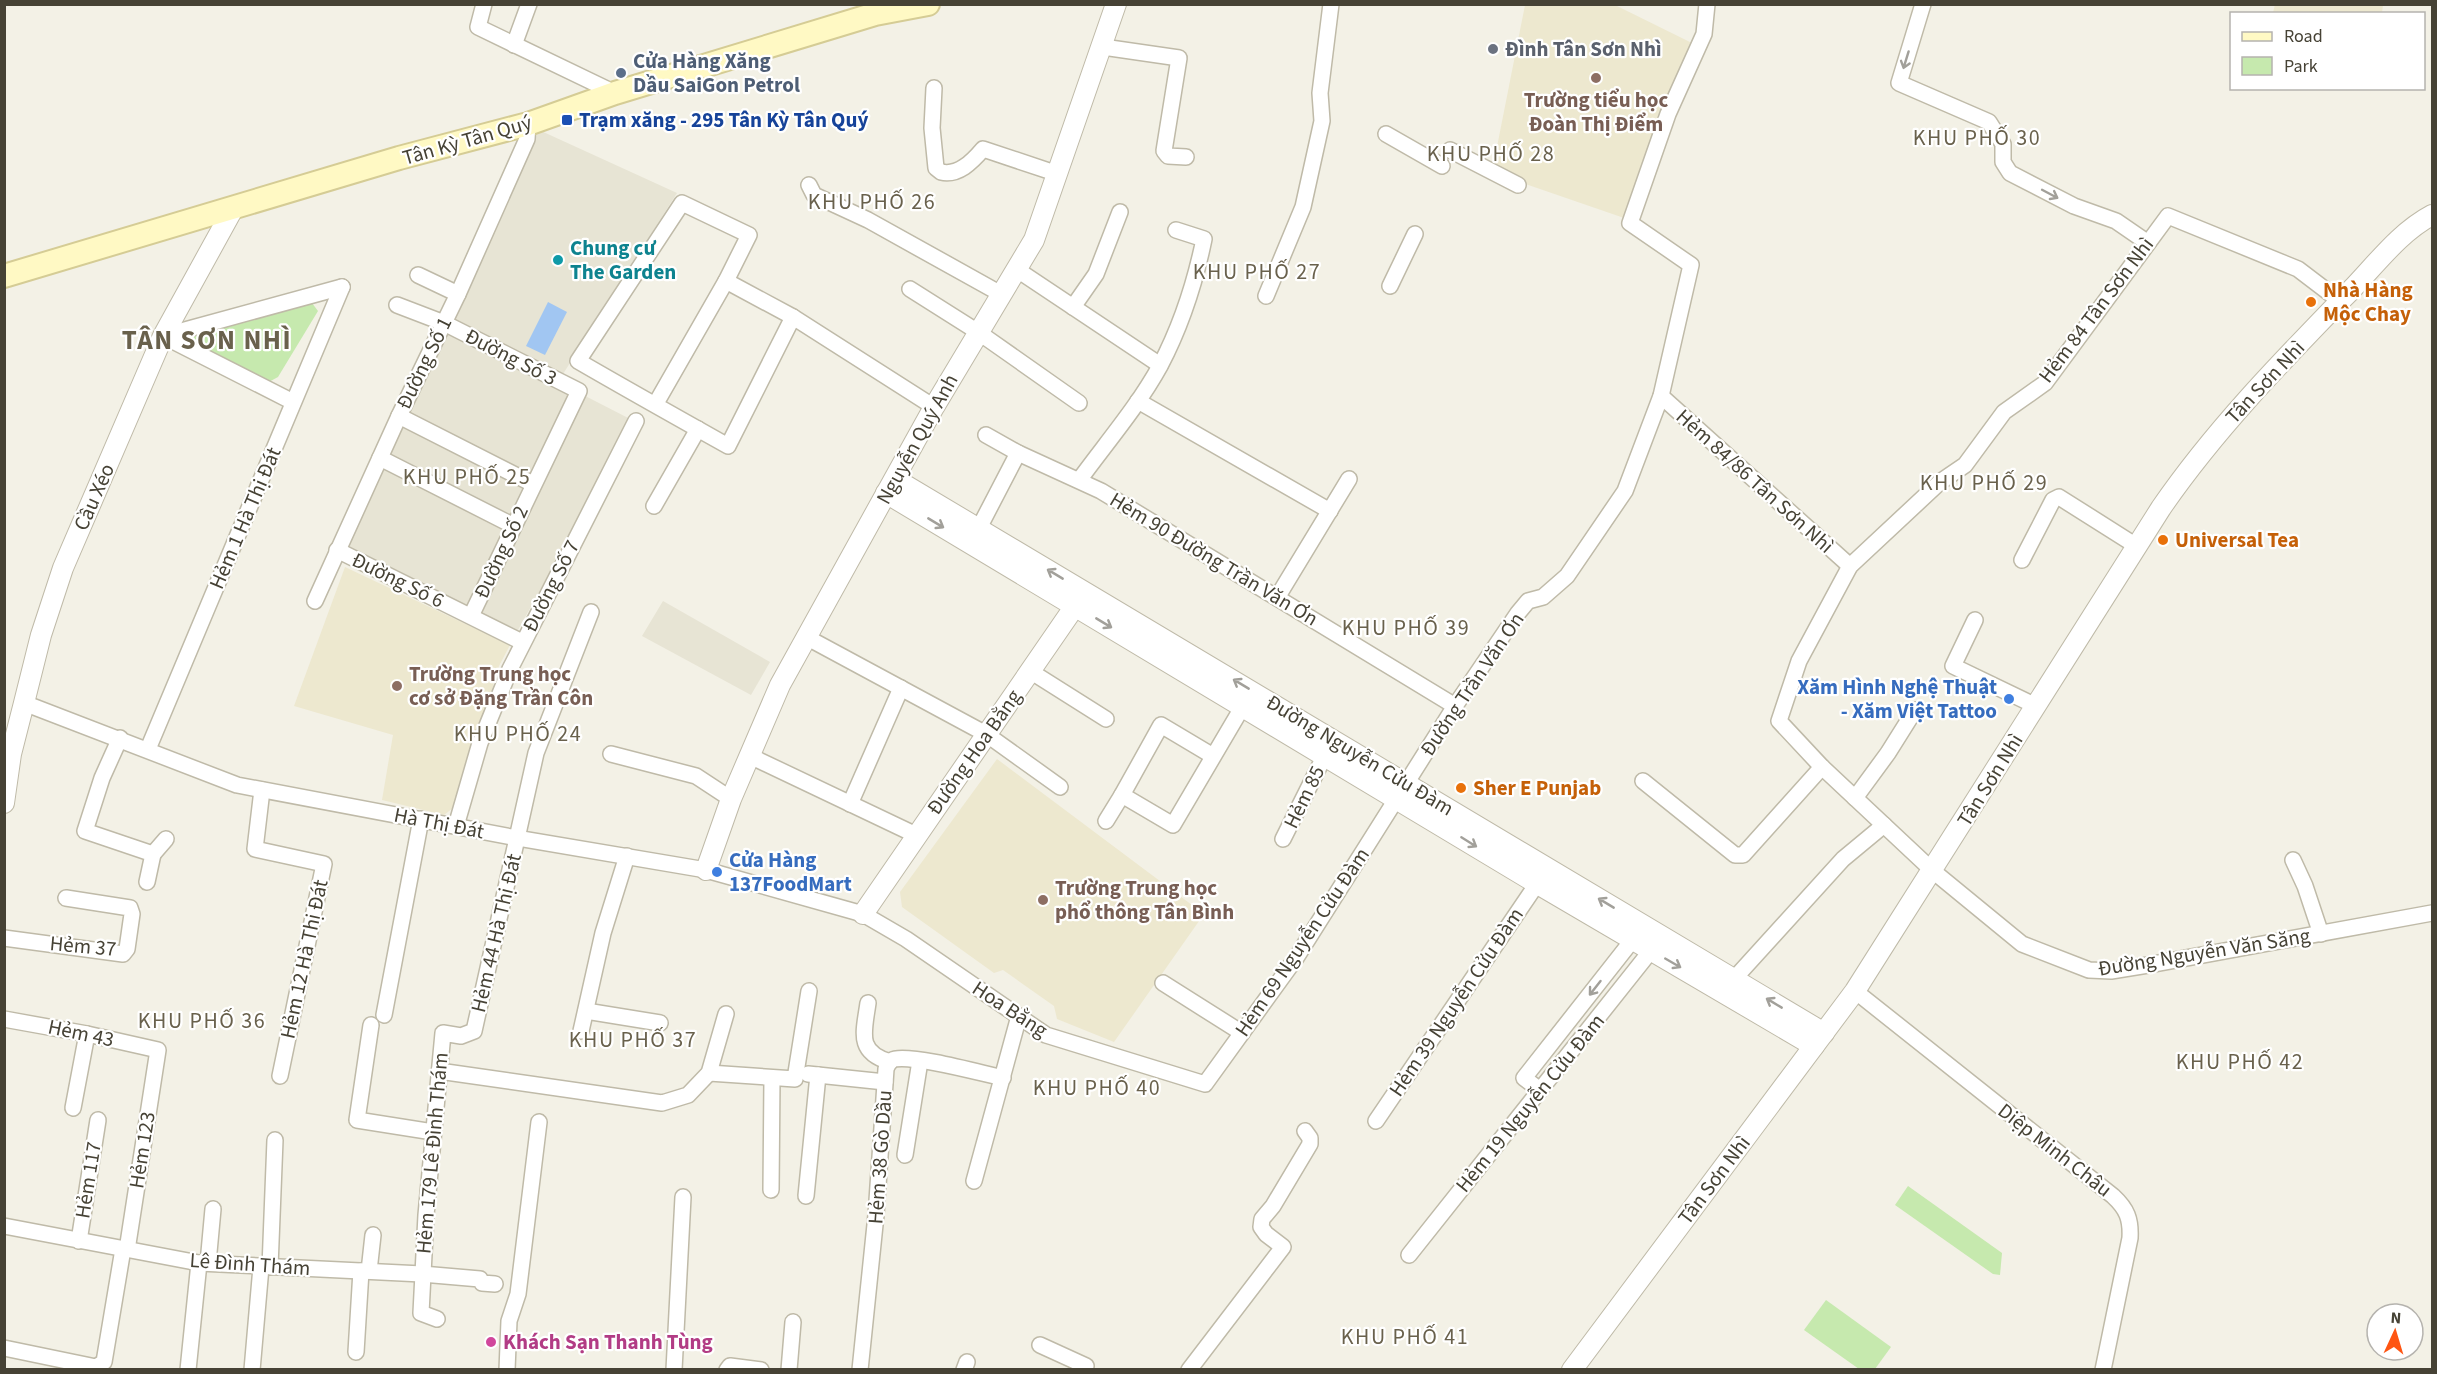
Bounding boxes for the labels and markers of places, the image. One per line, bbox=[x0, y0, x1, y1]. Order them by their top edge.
place label: Đình Tân Sơn Nhì bbox=[1505, 34, 1662, 64]
marker: Đình Tân Sơn Nhì bbox=[1486, 42, 1500, 56]
place label: Cửa Hàng Xăng Dầu SaiGon Petrol bbox=[633, 46, 800, 100]
marker: Cửa Hàng Xăng Dầu SaiGon Petrol bbox=[614, 66, 628, 80]
marker: Trường tiểu học Đoàn Thị Điểm bbox=[1589, 71, 1603, 85]
place label: Trường tiểu học Đoàn Thị Điểm bbox=[1524, 85, 1668, 139]
place label: Trạm xăng - 295 Tân Kỳ Tân Quý bbox=[579, 105, 868, 135]
marker: Trạm xăng - 295 Tân Kỳ Tân Quý bbox=[560, 113, 574, 127]
place label: Chung cư The Garden bbox=[570, 233, 676, 287]
marker: Chung cư The Garden bbox=[551, 253, 565, 267]
place label: Nhà Hàng Mộc Chay bbox=[2323, 275, 2413, 329]
marker: Nhà Hàng Mộc Chay bbox=[2304, 295, 2318, 309]
place label: Universal Tea bbox=[2175, 525, 2299, 555]
marker: Universal Tea bbox=[2156, 533, 2170, 547]
place label: Trường Trung học cơ sở Đặng Trần Côn bbox=[409, 659, 593, 713]
place label: Xăm Hình Nghệ Thuật - Xăm Việt Tattoo bbox=[1797, 672, 1997, 726]
marker: Trường Trung học cơ sở Đặng Trần Côn bbox=[390, 679, 404, 693]
marker: Xăm Hình Nghệ Thuật - Xăm Việt Tattoo bbox=[2002, 692, 2016, 706]
place label: Sher E Punjab bbox=[1473, 773, 1601, 803]
marker: Sher E Punjab bbox=[1454, 781, 1468, 795]
place label: Cửa Hàng 137FoodMart bbox=[729, 845, 852, 899]
marker: Cửa Hàng 137FoodMart bbox=[710, 865, 724, 879]
place label: Trường Trung học phổ thông Tân Bình bbox=[1055, 873, 1234, 927]
marker: Trường Trung học phổ thông Tân Bình bbox=[1036, 893, 1050, 907]
place label: Khách Sạn Thanh Tùng bbox=[503, 1327, 713, 1357]
marker: Khách Sạn Thanh Tùng bbox=[484, 1335, 498, 1349]

